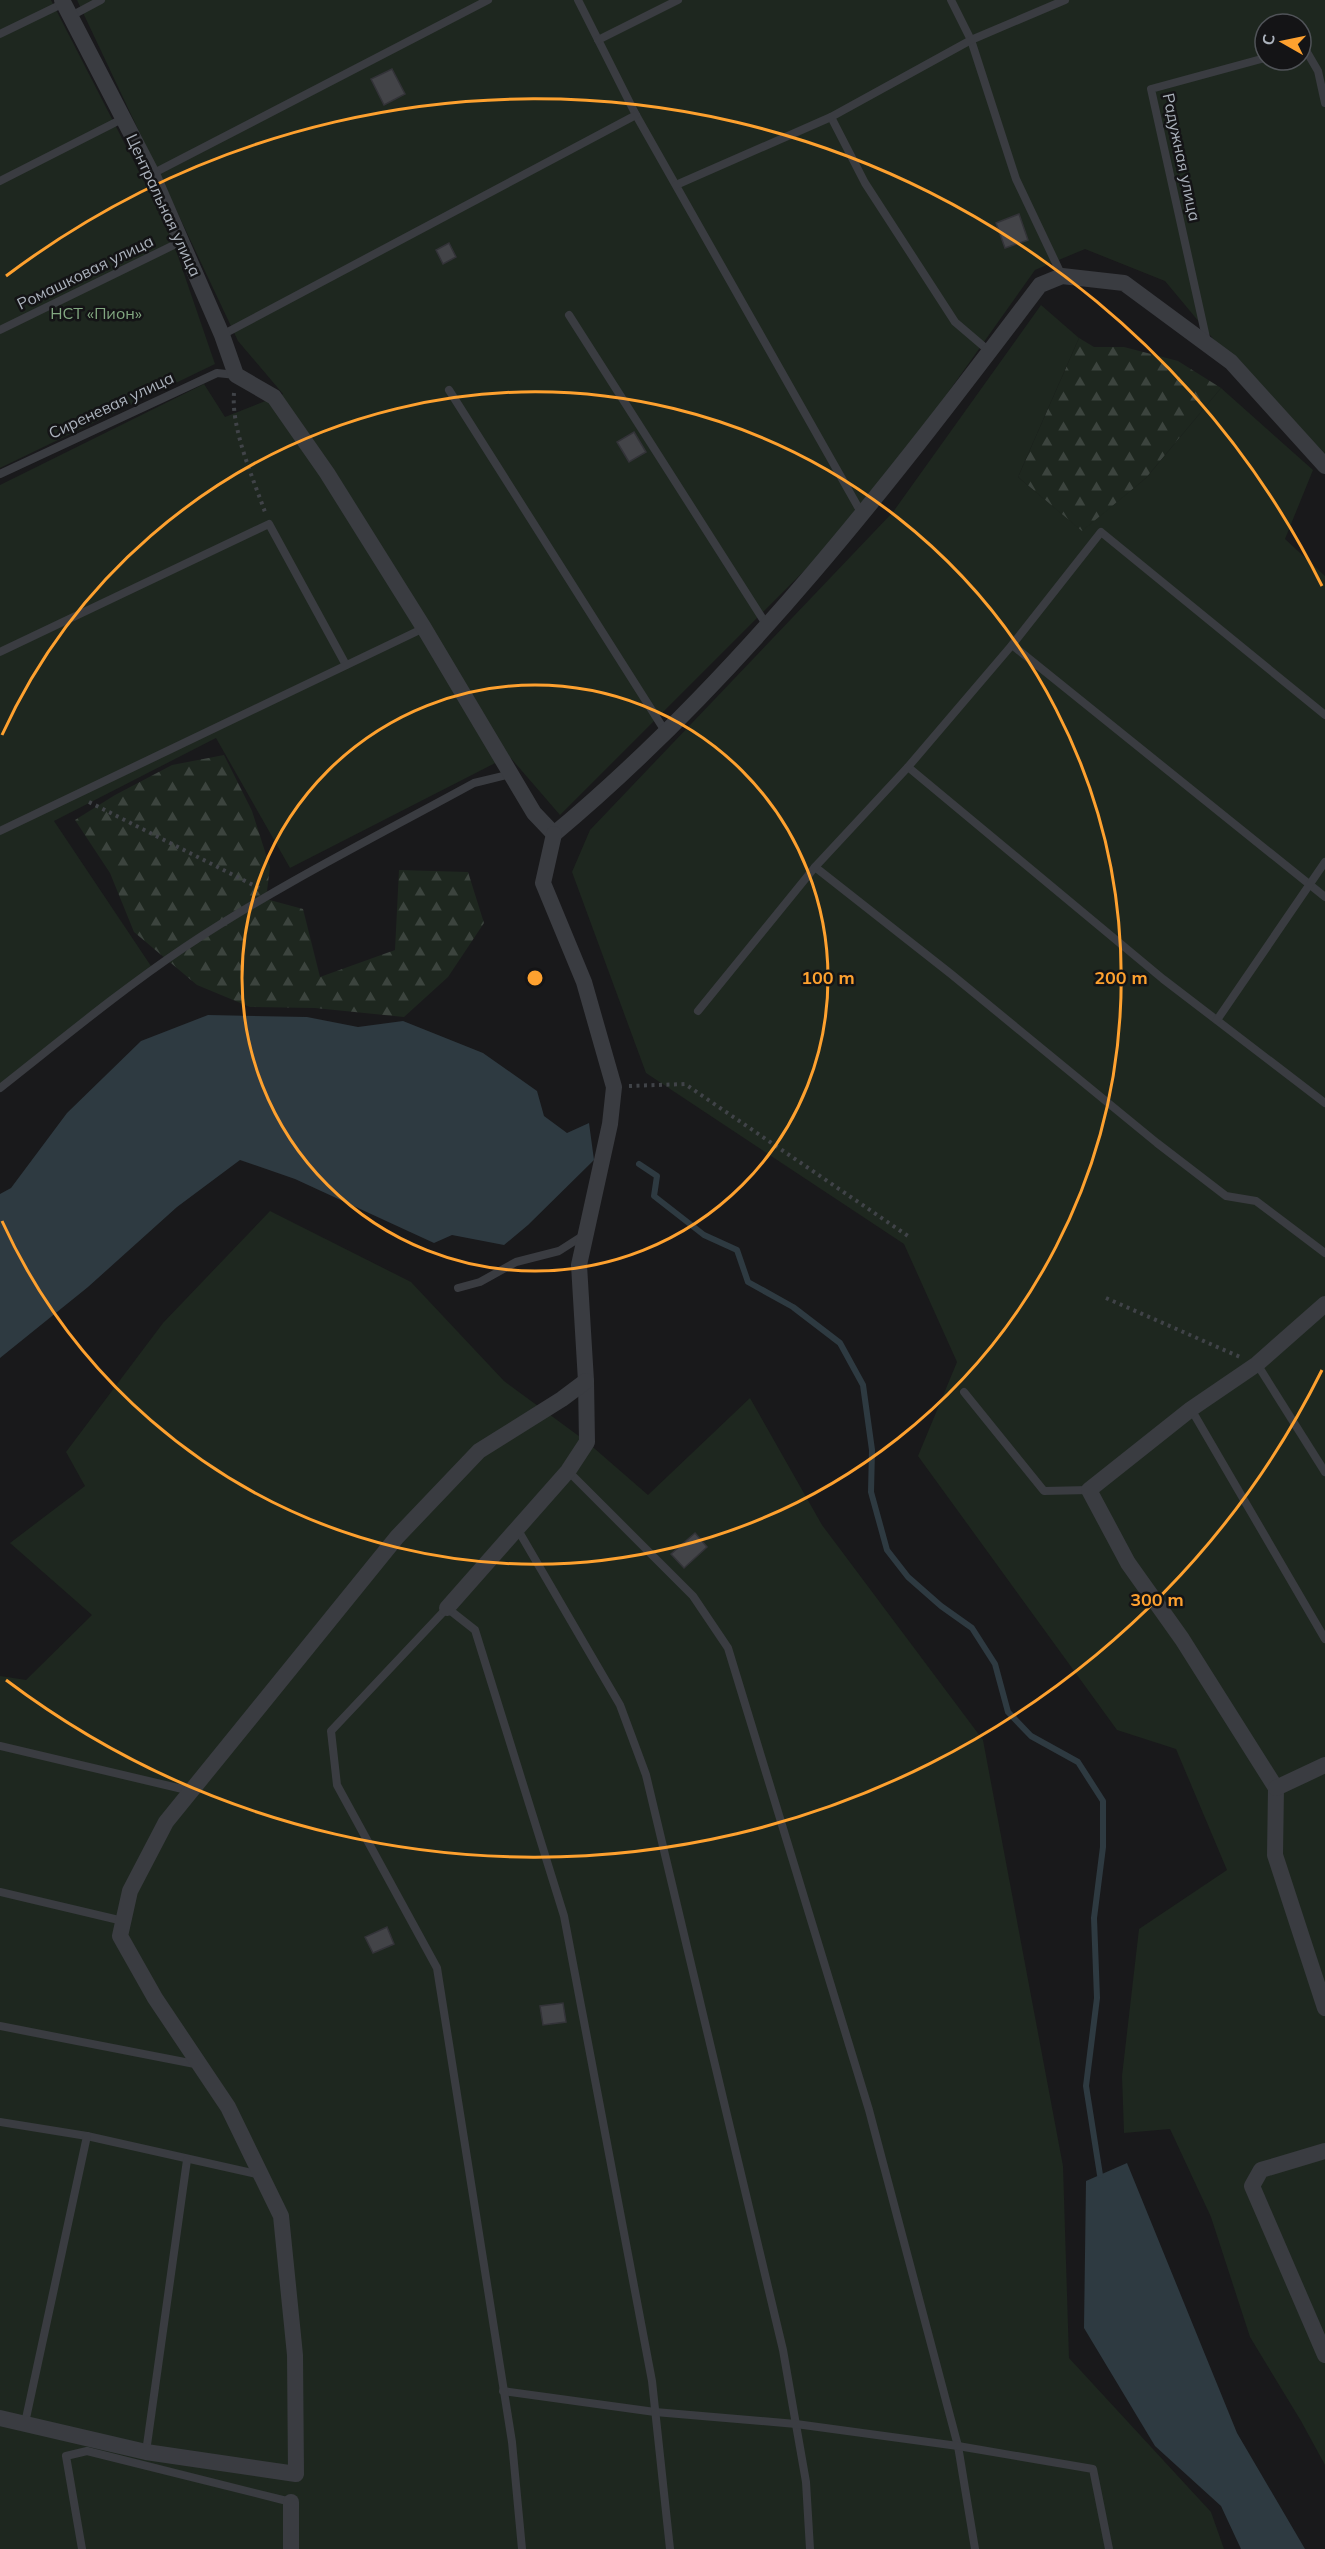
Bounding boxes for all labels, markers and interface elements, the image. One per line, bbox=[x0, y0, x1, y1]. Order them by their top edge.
north arrow bbox=[1253, 12, 1313, 72]
text: С bbox=[1257, 33, 1279, 47]
street label: Радужная улица bbox=[1159, 91, 1205, 223]
street label: Центральная улица bbox=[122, 130, 206, 280]
street label: Ромашковая улица bbox=[14, 230, 156, 314]
park label: НСТ «Пион» bbox=[50, 303, 142, 323]
street label: Сиреневая улица bbox=[45, 367, 177, 443]
text: 100 m bbox=[801, 966, 855, 989]
text: 200 m bbox=[1094, 966, 1148, 989]
centre of rings bbox=[525, 968, 545, 988]
text: 300 m bbox=[1130, 1588, 1184, 1611]

